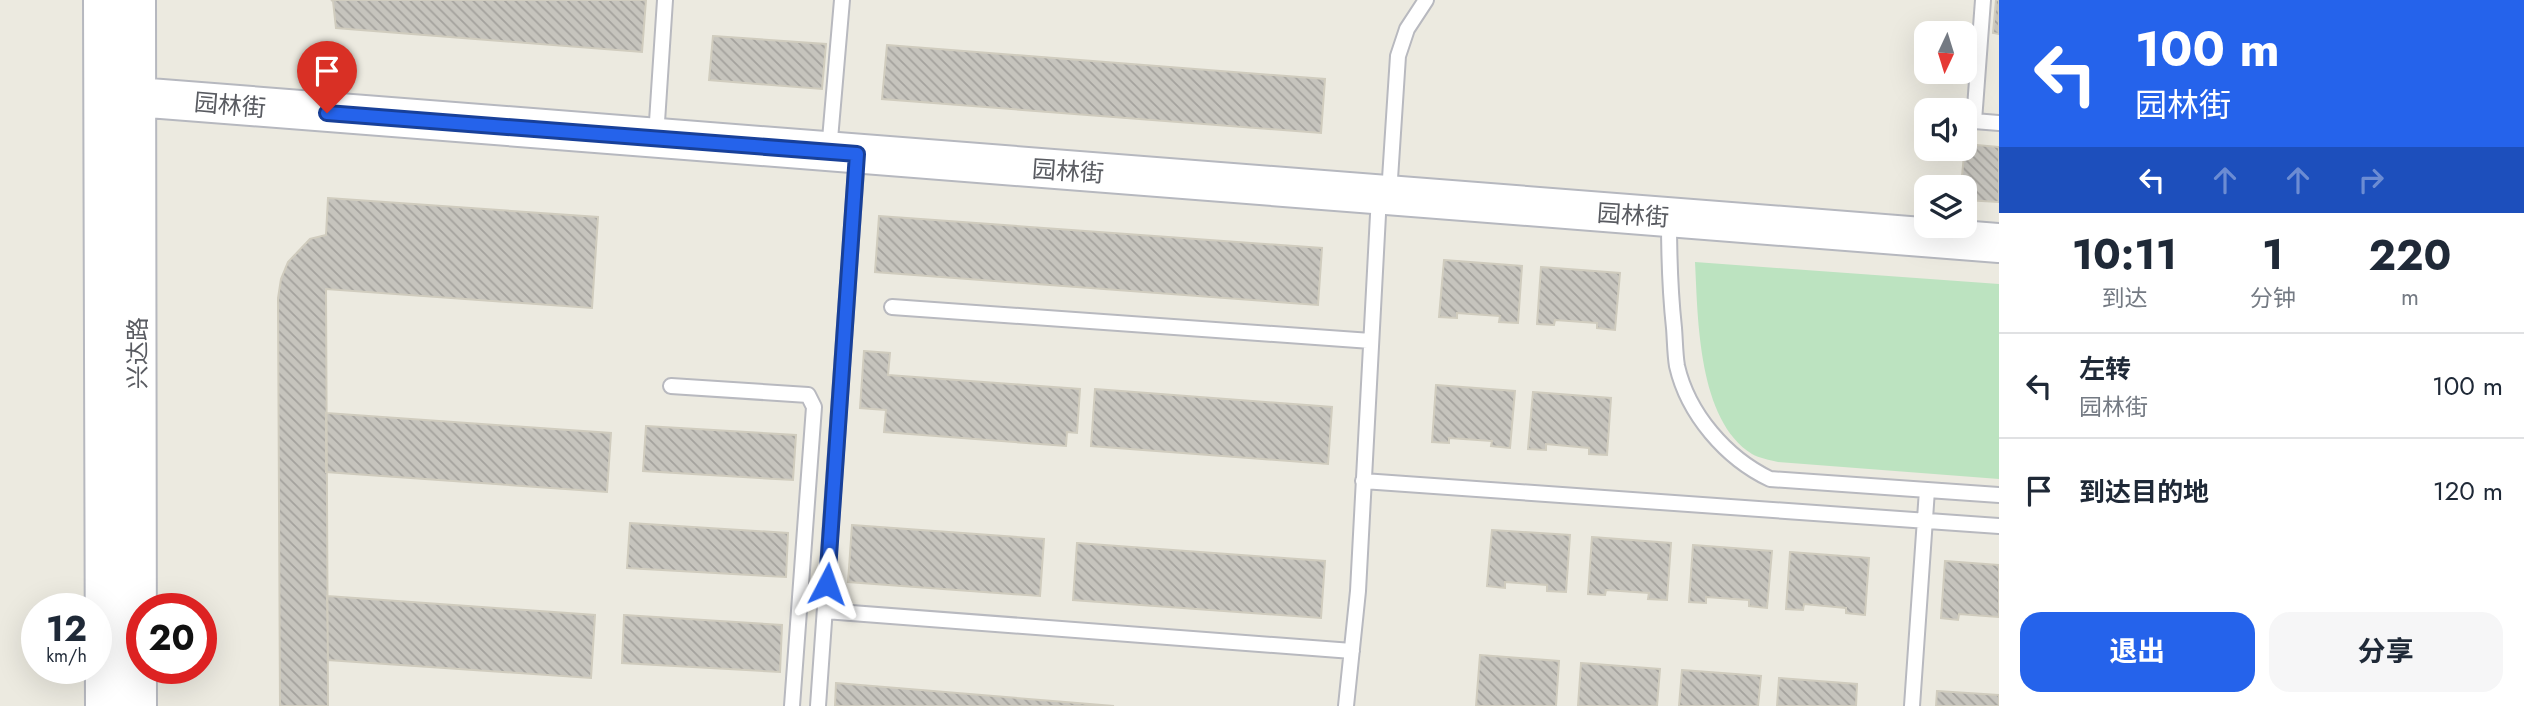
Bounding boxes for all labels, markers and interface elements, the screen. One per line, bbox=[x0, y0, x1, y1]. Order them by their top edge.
text: 100 m bbox=[2135, 14, 2280, 84]
north arrow bbox=[1914, 21, 1978, 84]
map controls bbox=[1914, 21, 1977, 238]
icon: left bbox=[2020, 28, 2111, 119]
pin bbox=[297, 41, 357, 113]
icon: arrive bbox=[308, 52, 346, 90]
text: 园林街 bbox=[2135, 82, 2231, 128]
street label: 园林街 bbox=[193, 84, 267, 126]
button: sound bbox=[1914, 98, 1977, 161]
street label: 园林街 bbox=[1031, 151, 1105, 191]
icon: left bbox=[2133, 161, 2171, 199]
icon: ahead bbox=[2206, 161, 2244, 199]
icon: ahead bbox=[2279, 161, 2317, 199]
icon: right bbox=[2352, 161, 2390, 199]
button: layers bbox=[1914, 175, 1977, 238]
street label: 园林街 bbox=[1596, 195, 1670, 235]
text: 10:11 bbox=[2072, 224, 2177, 285]
text: 1 bbox=[2262, 224, 2283, 285]
text: 220 bbox=[2368, 225, 2451, 286]
text: m bbox=[2401, 280, 2419, 314]
text: 到达 bbox=[2101, 281, 2147, 315]
text: 分钟 bbox=[2250, 281, 2296, 315]
street label: 兴达路 bbox=[120, 317, 155, 389]
text: 左转 bbox=[2079, 350, 2131, 388]
icon: left bbox=[2020, 367, 2058, 405]
text: 100 m bbox=[2432, 367, 2503, 405]
text: 园林街 bbox=[2079, 390, 2148, 424]
icon: arrive bbox=[2020, 472, 2058, 510]
text: 120 m bbox=[2433, 472, 2503, 510]
text: 到达目的地 bbox=[2079, 473, 2209, 511]
position arrow bbox=[790, 547, 864, 621]
speed limit sign: 20 bbox=[126, 593, 217, 684]
text: 12 bbox=[46, 604, 87, 654]
button: 退出 bbox=[2020, 612, 2255, 692]
button: 分享 bbox=[2269, 612, 2503, 692]
text: km/h bbox=[46, 643, 87, 669]

